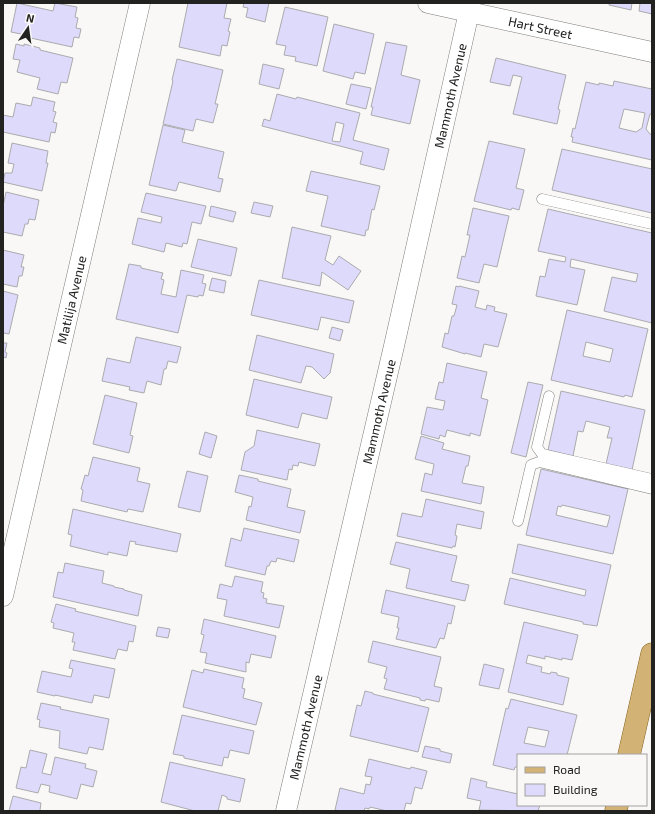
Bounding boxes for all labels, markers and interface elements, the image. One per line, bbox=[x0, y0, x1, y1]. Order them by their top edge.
north arrow bbox=[8, 8, 48, 48]
text: N bbox=[25, 11, 36, 25]
street label: Hart Street bbox=[507, 13, 574, 42]
street label: Mammoth Avenue bbox=[431, 41, 470, 150]
street label: Matilija Avenue bbox=[53, 254, 89, 346]
street label: Mammoth Avenue bbox=[359, 357, 399, 466]
street label: Mammoth Avenue bbox=[286, 673, 325, 781]
legend bbox=[517, 754, 647, 806]
text: Road bbox=[553, 762, 581, 776]
text: Building bbox=[553, 782, 598, 796]

